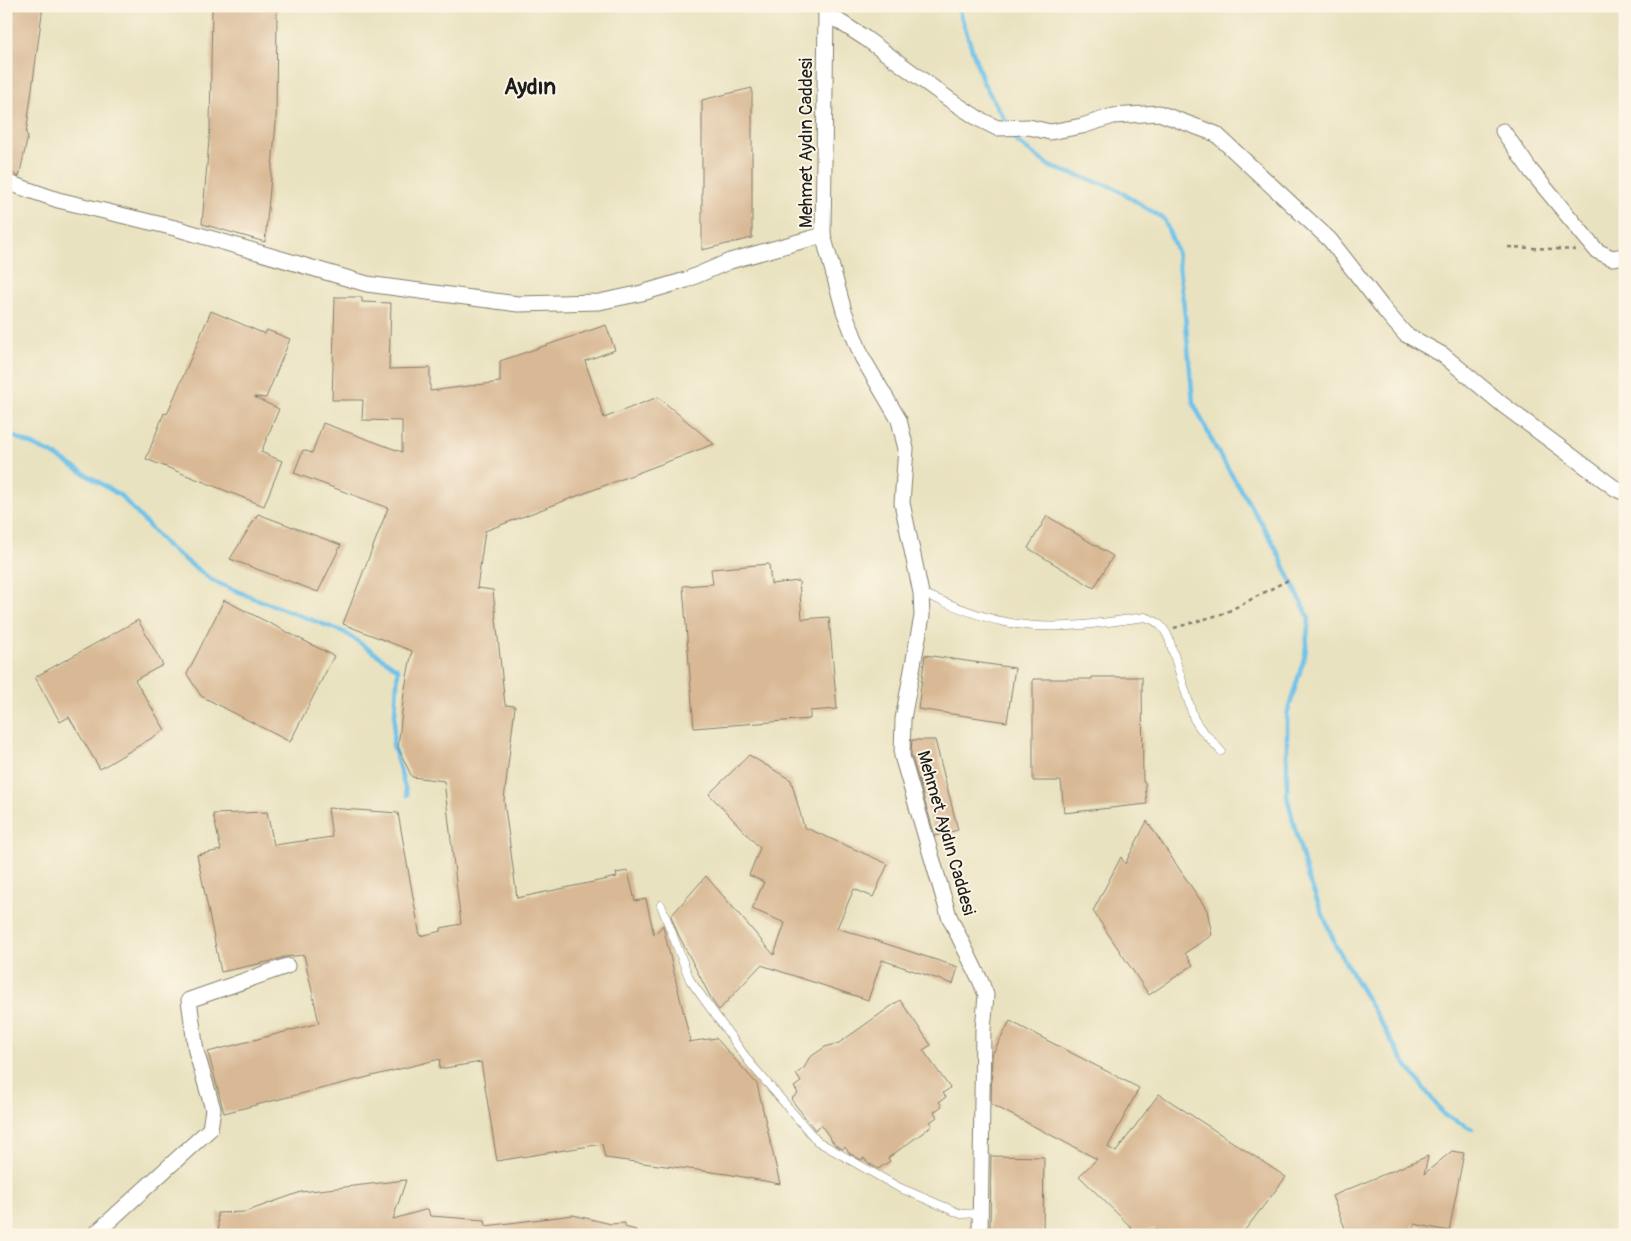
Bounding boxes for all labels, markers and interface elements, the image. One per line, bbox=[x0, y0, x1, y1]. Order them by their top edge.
street label: Mehmet Aydın Caddesi bbox=[795, 58, 818, 228]
district label: Aydın bbox=[504, 73, 556, 101]
street label: Mehmet Aydın Caddesi bbox=[911, 748, 981, 918]

